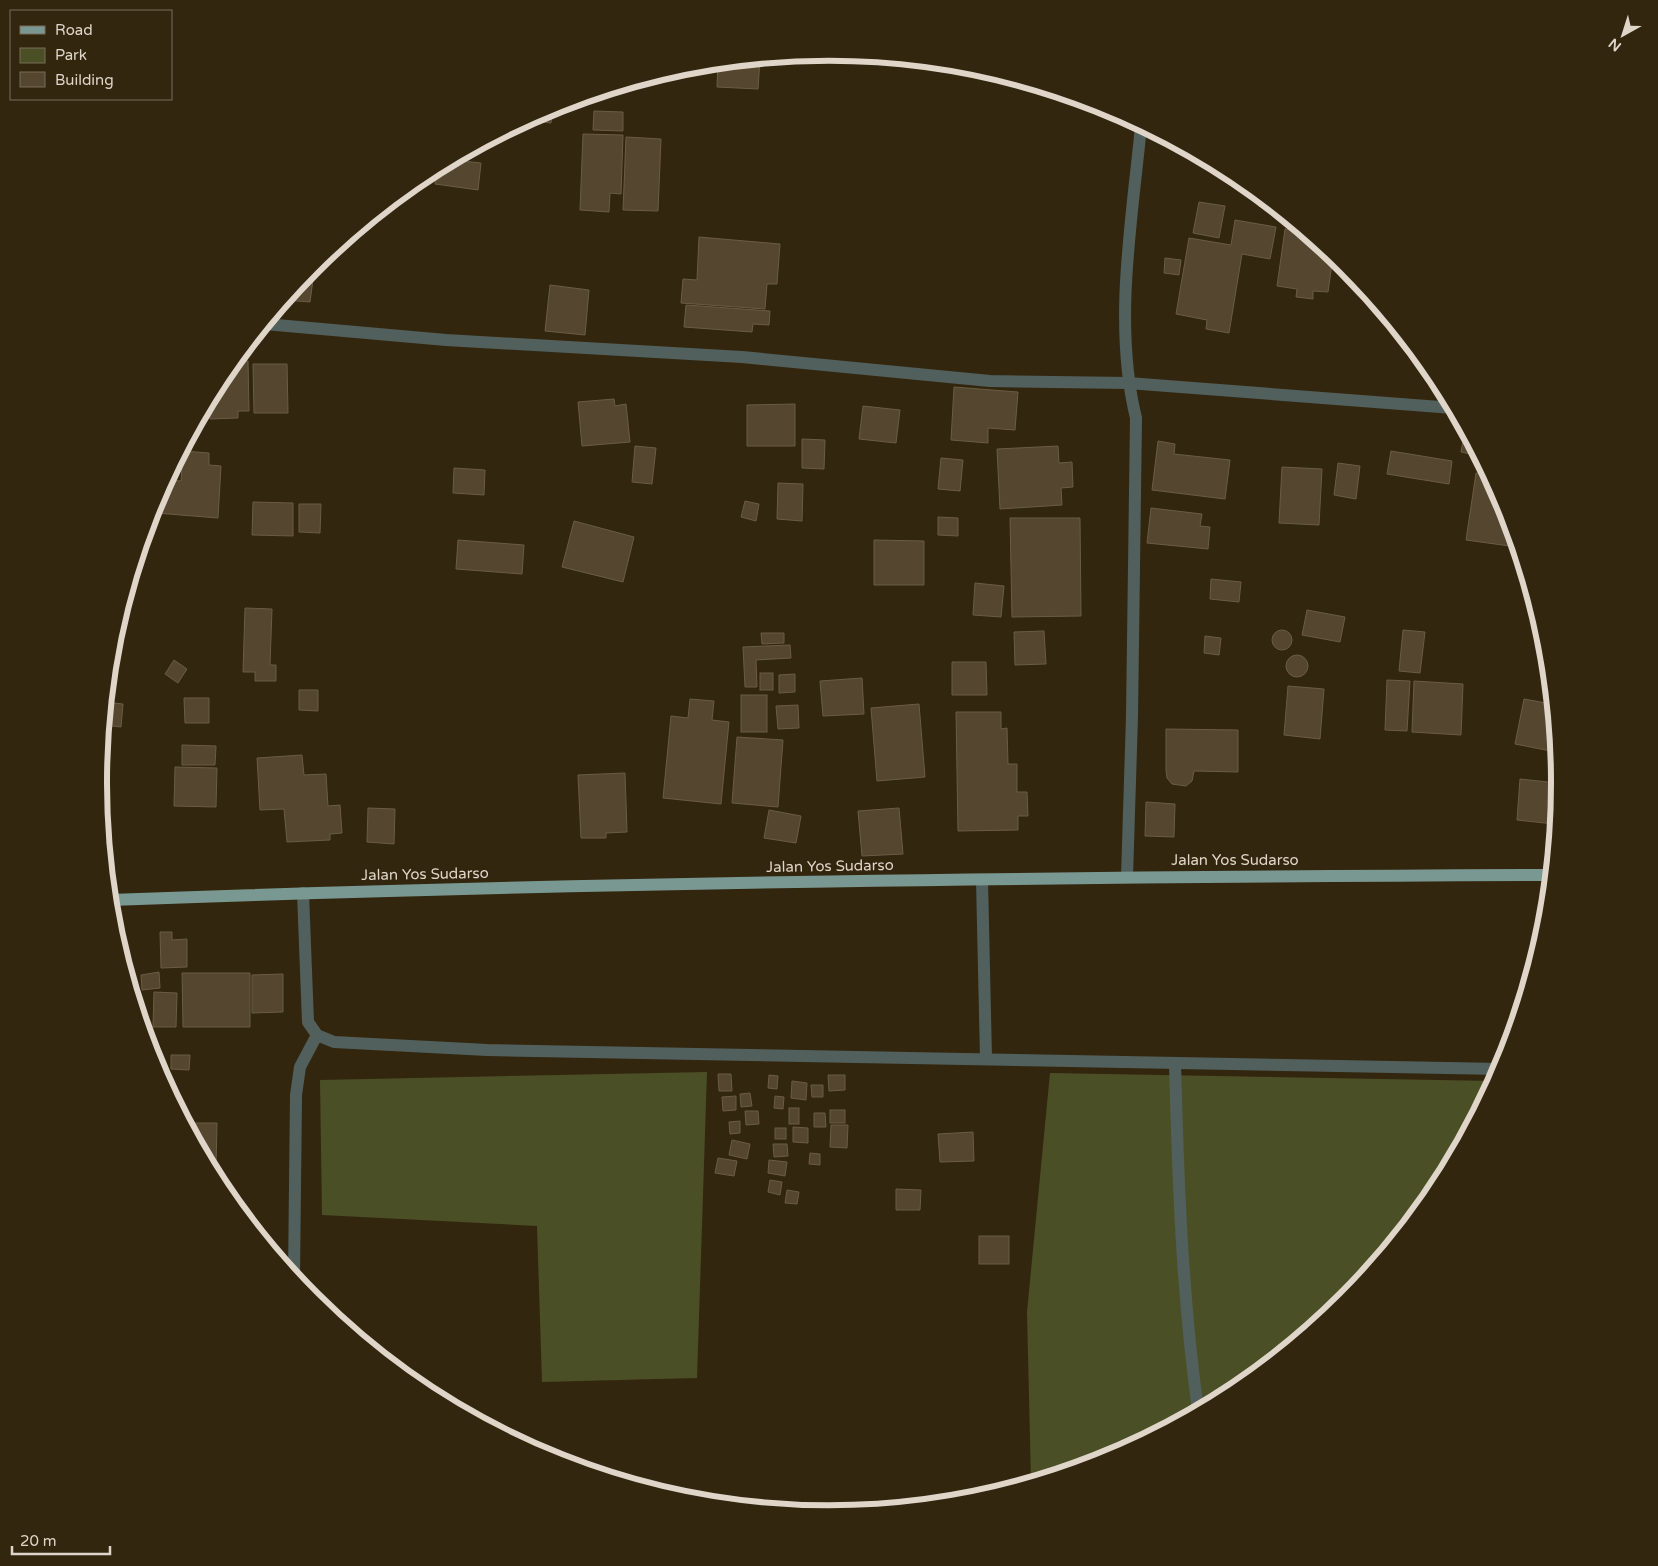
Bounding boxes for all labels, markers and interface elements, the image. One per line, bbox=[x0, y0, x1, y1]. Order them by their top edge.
legend bbox=[10, 10, 172, 100]
north arrow bbox=[1598, 10, 1648, 60]
text: Road bbox=[55, 21, 93, 39]
text: N bbox=[1605, 35, 1625, 55]
text: Park bbox=[55, 46, 87, 64]
text: Building bbox=[55, 71, 114, 89]
street label: Jalan Yos Sudarso bbox=[1171, 851, 1299, 869]
street label: Jalan Yos Sudarso bbox=[766, 856, 894, 876]
street label: Jalan Yos Sudarso bbox=[361, 864, 489, 884]
scale bar bbox=[12, 1524, 110, 1556]
text: 20 m bbox=[20, 1532, 57, 1550]

